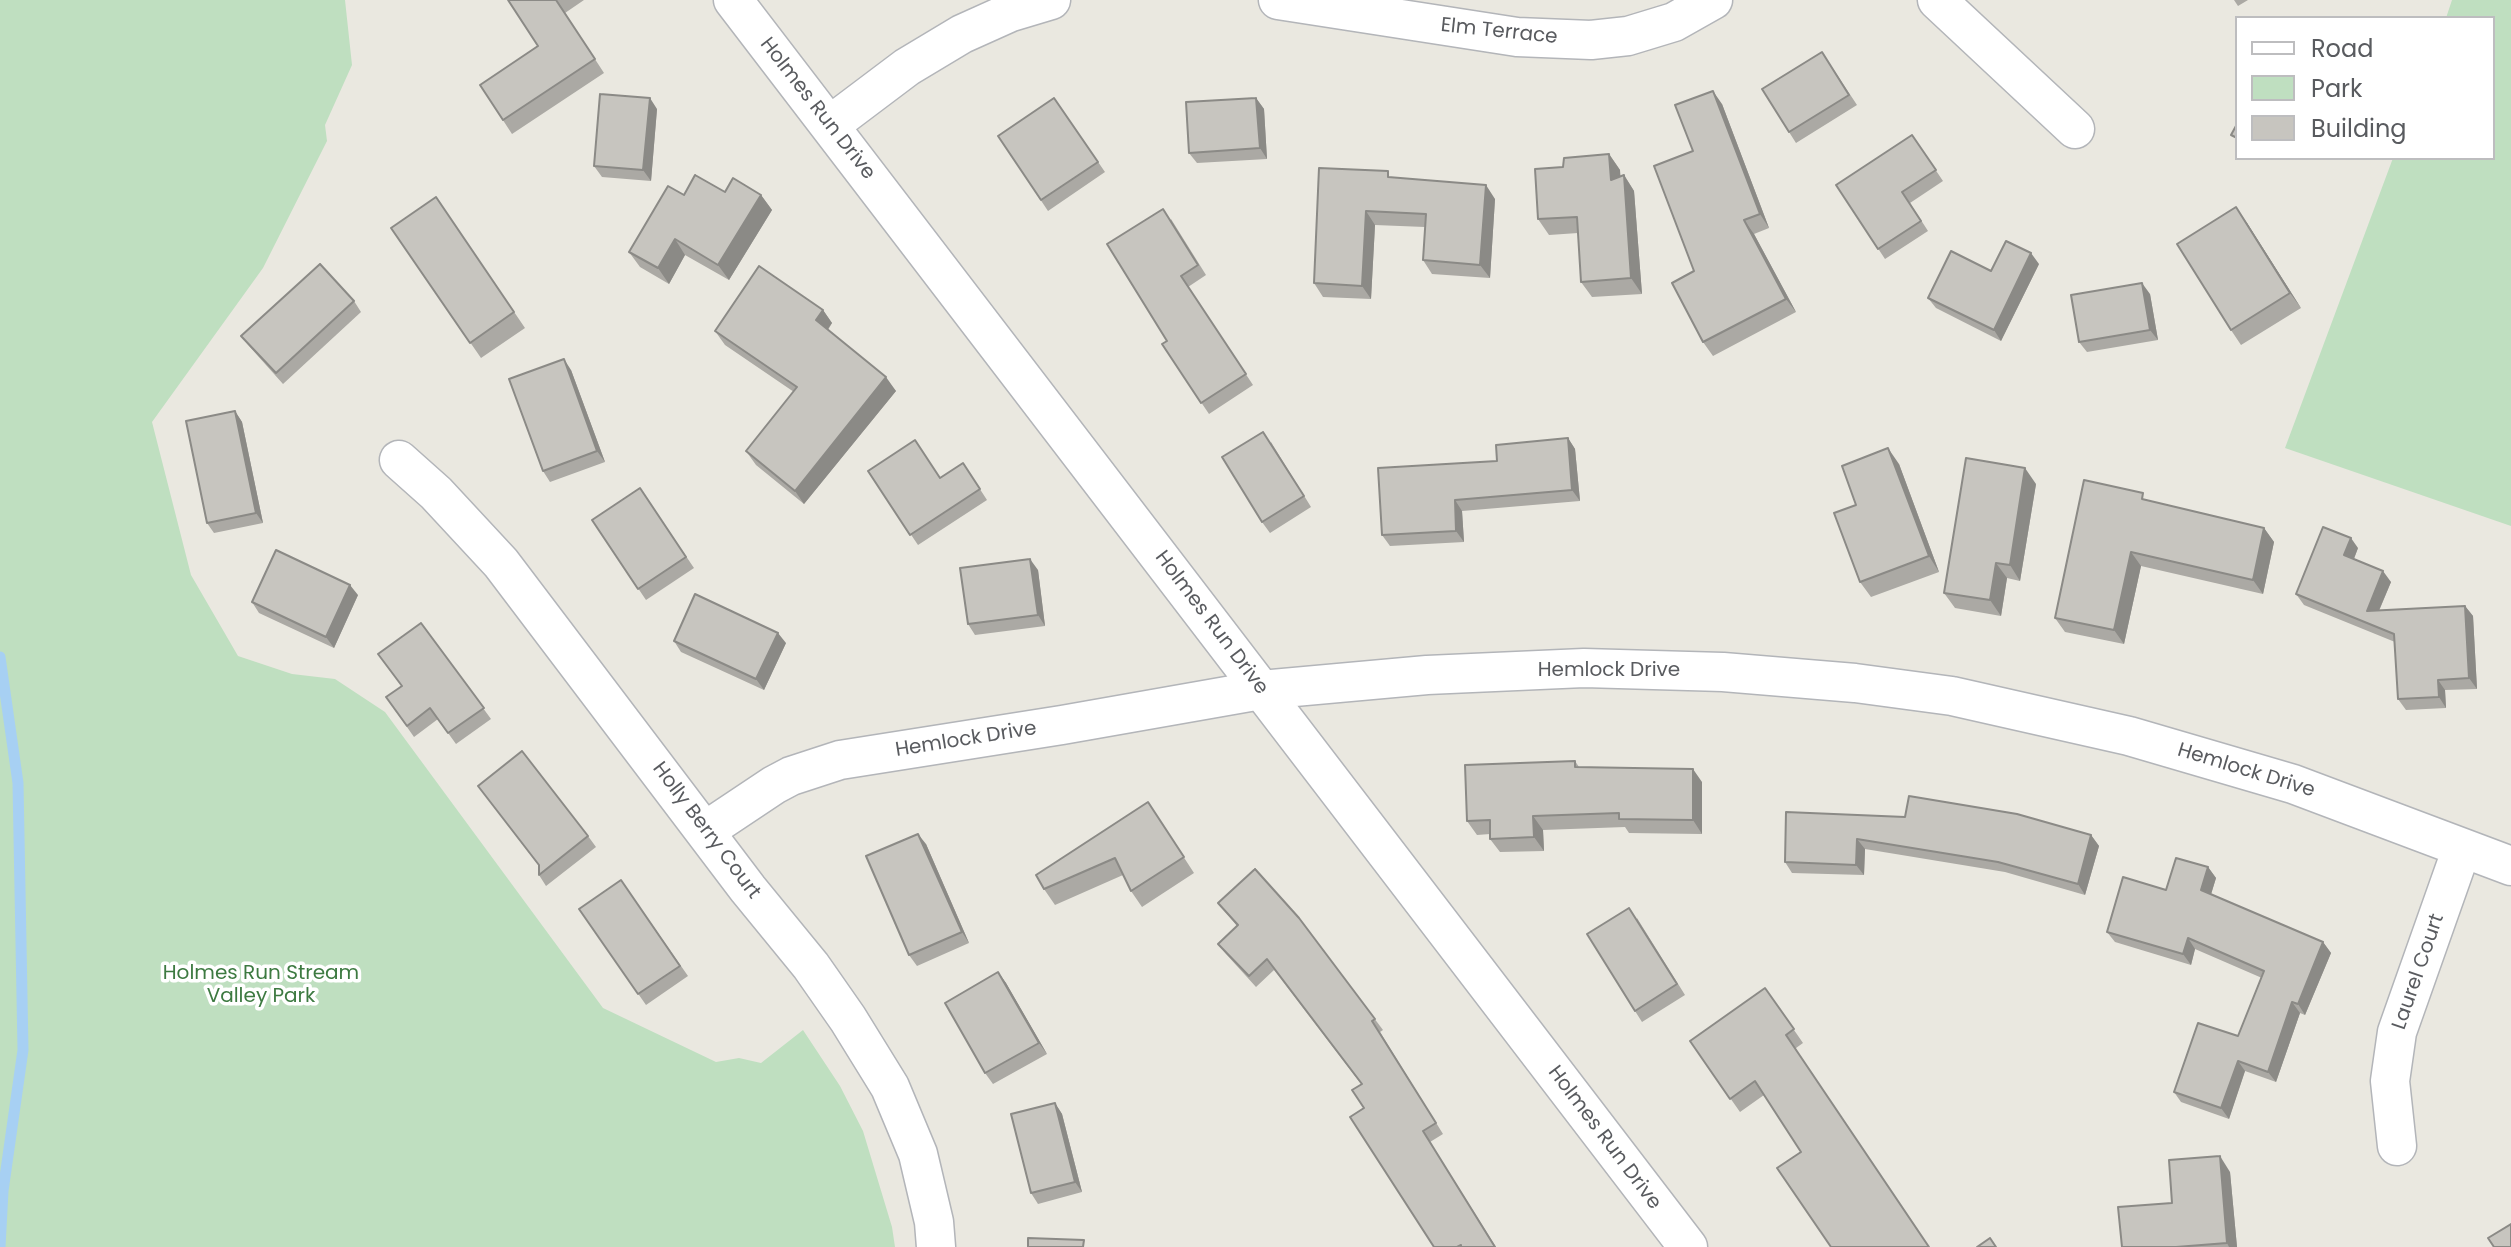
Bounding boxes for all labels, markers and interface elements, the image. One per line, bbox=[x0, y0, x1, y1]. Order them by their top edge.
street label: Elm Terrace bbox=[1439, 14, 1559, 50]
legend bbox=[2235, 16, 2495, 160]
text: Road bbox=[2311, 32, 2373, 65]
street label: Holmes Run Drive bbox=[754, 33, 880, 185]
text: Park bbox=[2311, 72, 2362, 105]
text: Building bbox=[2311, 112, 2407, 145]
street label: Holmes Run Drive bbox=[1149, 546, 1273, 700]
street label: Hemlock Drive bbox=[1538, 659, 1680, 683]
street label: Hemlock Drive bbox=[894, 717, 1038, 763]
street label: Hemlock Drive bbox=[2174, 739, 2318, 803]
street label: Holly Berry Court bbox=[647, 758, 765, 904]
street label: Laurel Court bbox=[2388, 911, 2450, 1033]
park label: Holmes Run Stream Valley Park bbox=[163, 962, 359, 1009]
street label: Holmes Run Drive bbox=[1542, 1061, 1666, 1215]

